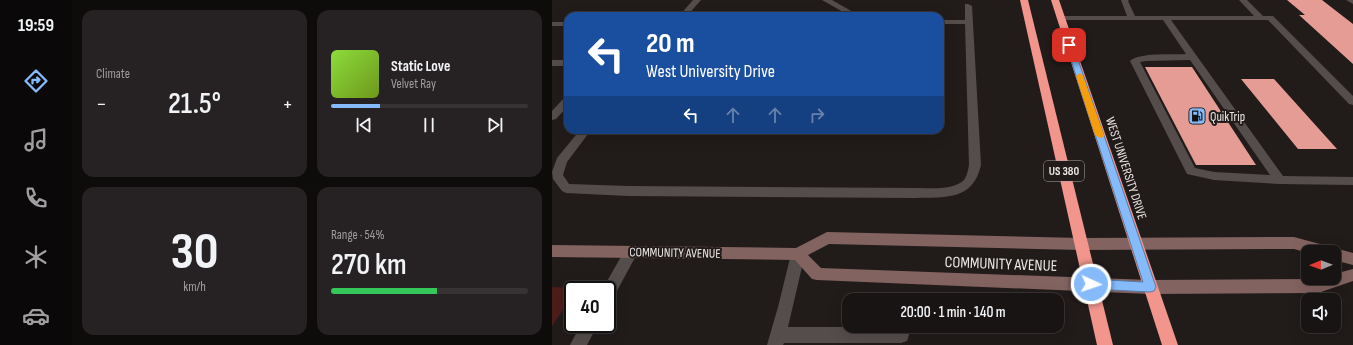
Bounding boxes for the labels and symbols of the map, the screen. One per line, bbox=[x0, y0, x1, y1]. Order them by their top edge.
pin bbox=[1052, 28, 1086, 62]
fuel station icon: QuikTrip bbox=[1187, 106, 1207, 126]
place label: QuikTrip bbox=[1210, 109, 1245, 125]
street label: WEST UNIVERSITY DRIVE bbox=[1102, 115, 1150, 222]
road number: US 380 bbox=[1044, 161, 1084, 181]
street label: COMMUNITY AVENUE bbox=[629, 244, 721, 262]
north arrow bbox=[1301, 245, 1341, 285]
street label: COMMUNITY AVENUE bbox=[944, 253, 1057, 276]
position arrow bbox=[1070, 263, 1112, 305]
speed limit sign: 40 bbox=[564, 281, 616, 333]

